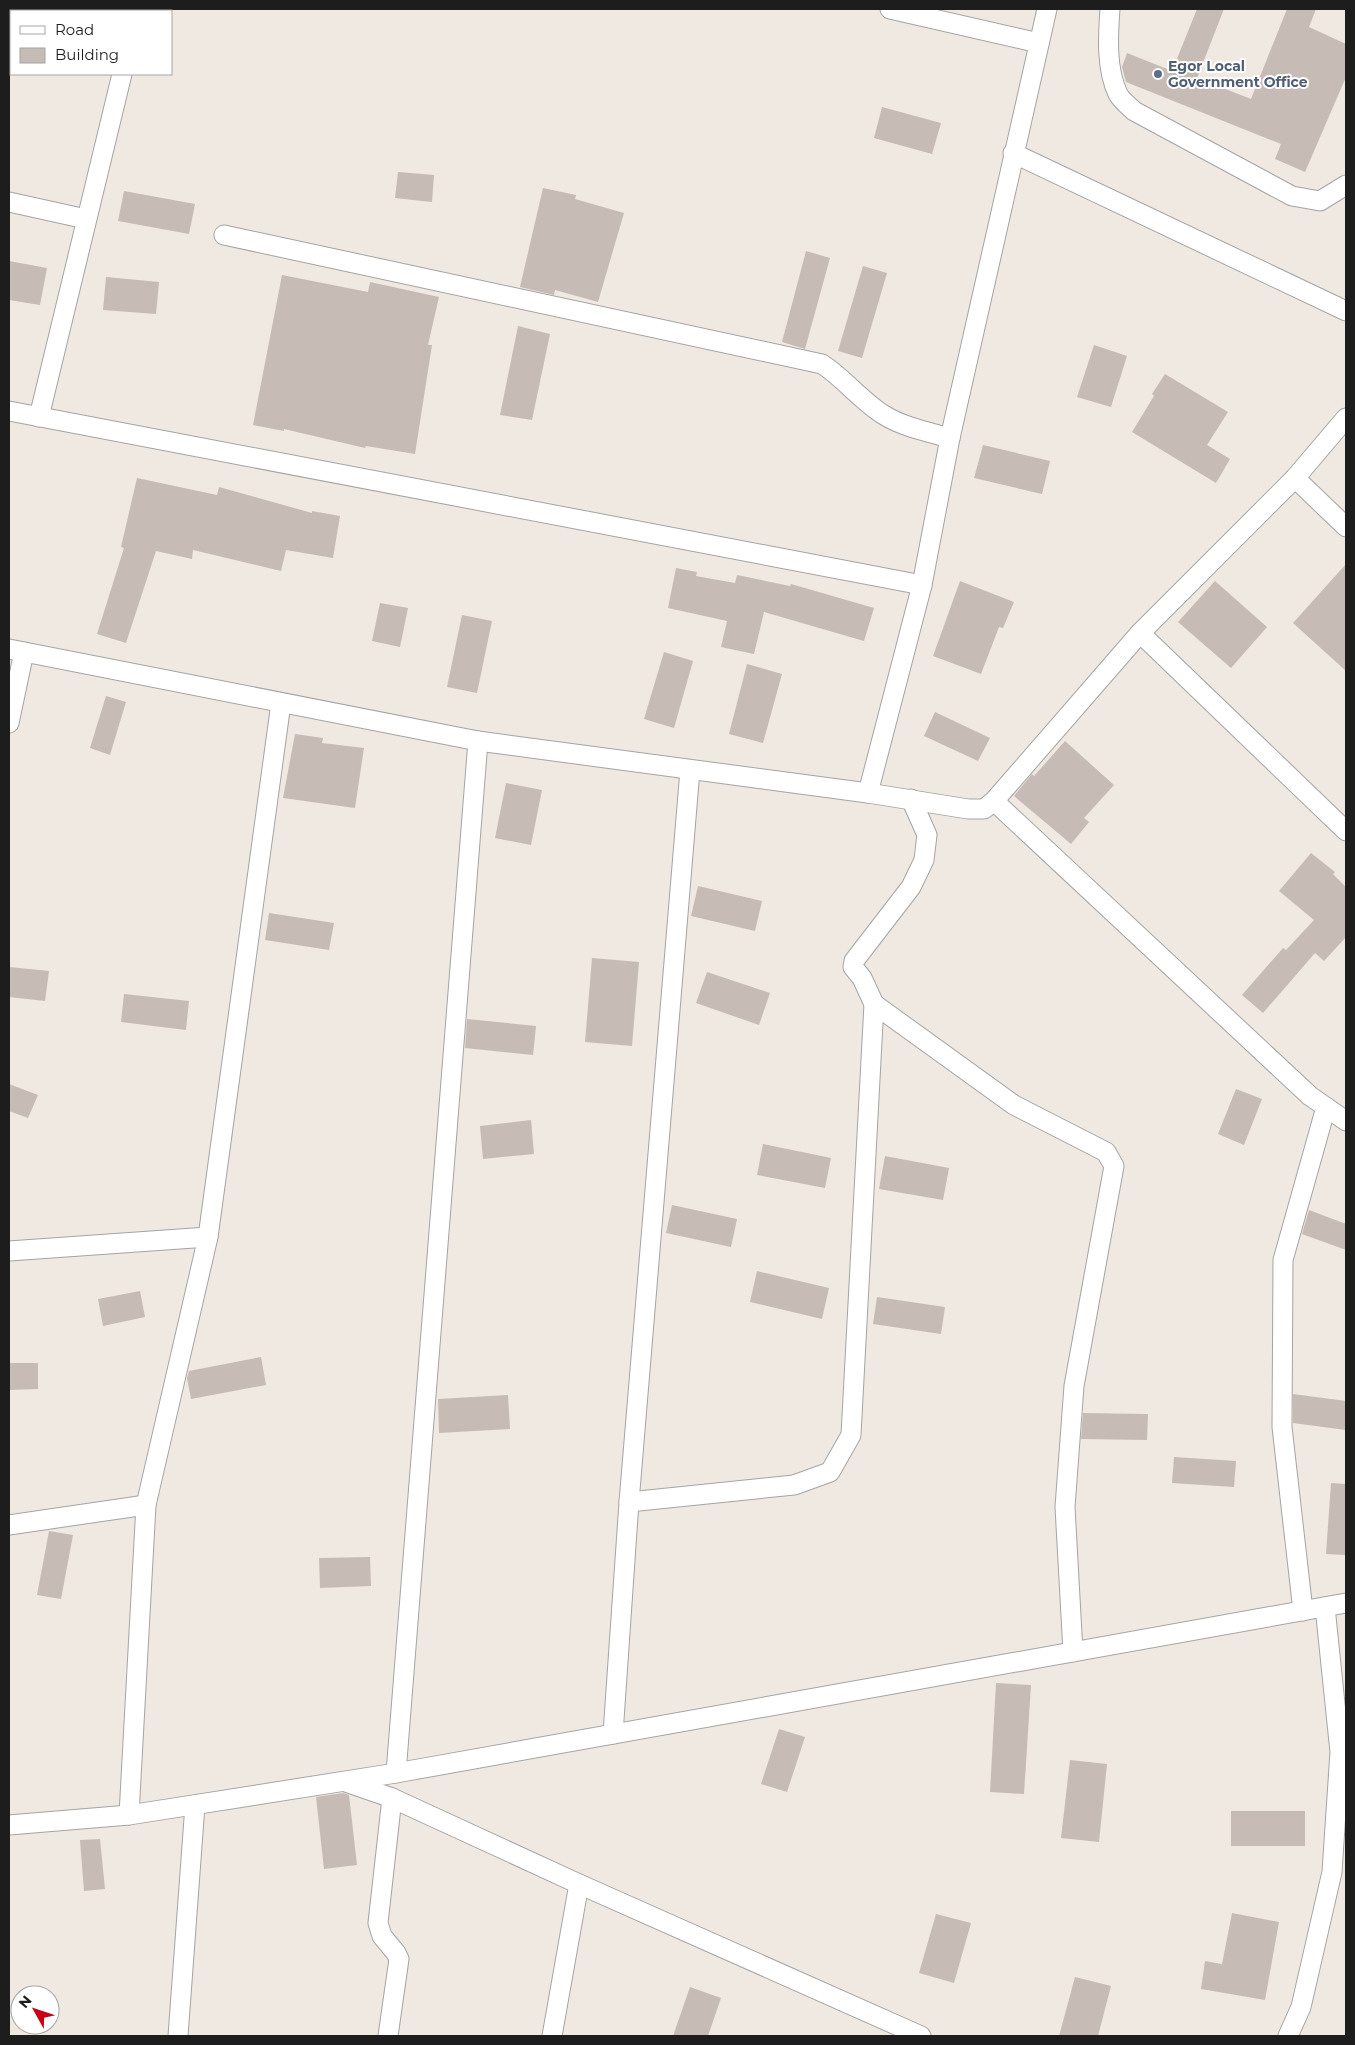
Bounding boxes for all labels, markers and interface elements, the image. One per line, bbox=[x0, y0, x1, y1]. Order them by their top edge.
legend bbox=[10, 10, 172, 75]
text: Road bbox=[55, 20, 94, 39]
text: Building bbox=[55, 45, 119, 64]
place label: Egor Local Government Office bbox=[1168, 57, 1308, 91]
marker: Egor Local Government Office bbox=[1152, 68, 1164, 80]
north arrow bbox=[10, 1985, 60, 2035]
text: N bbox=[15, 1992, 36, 2012]

